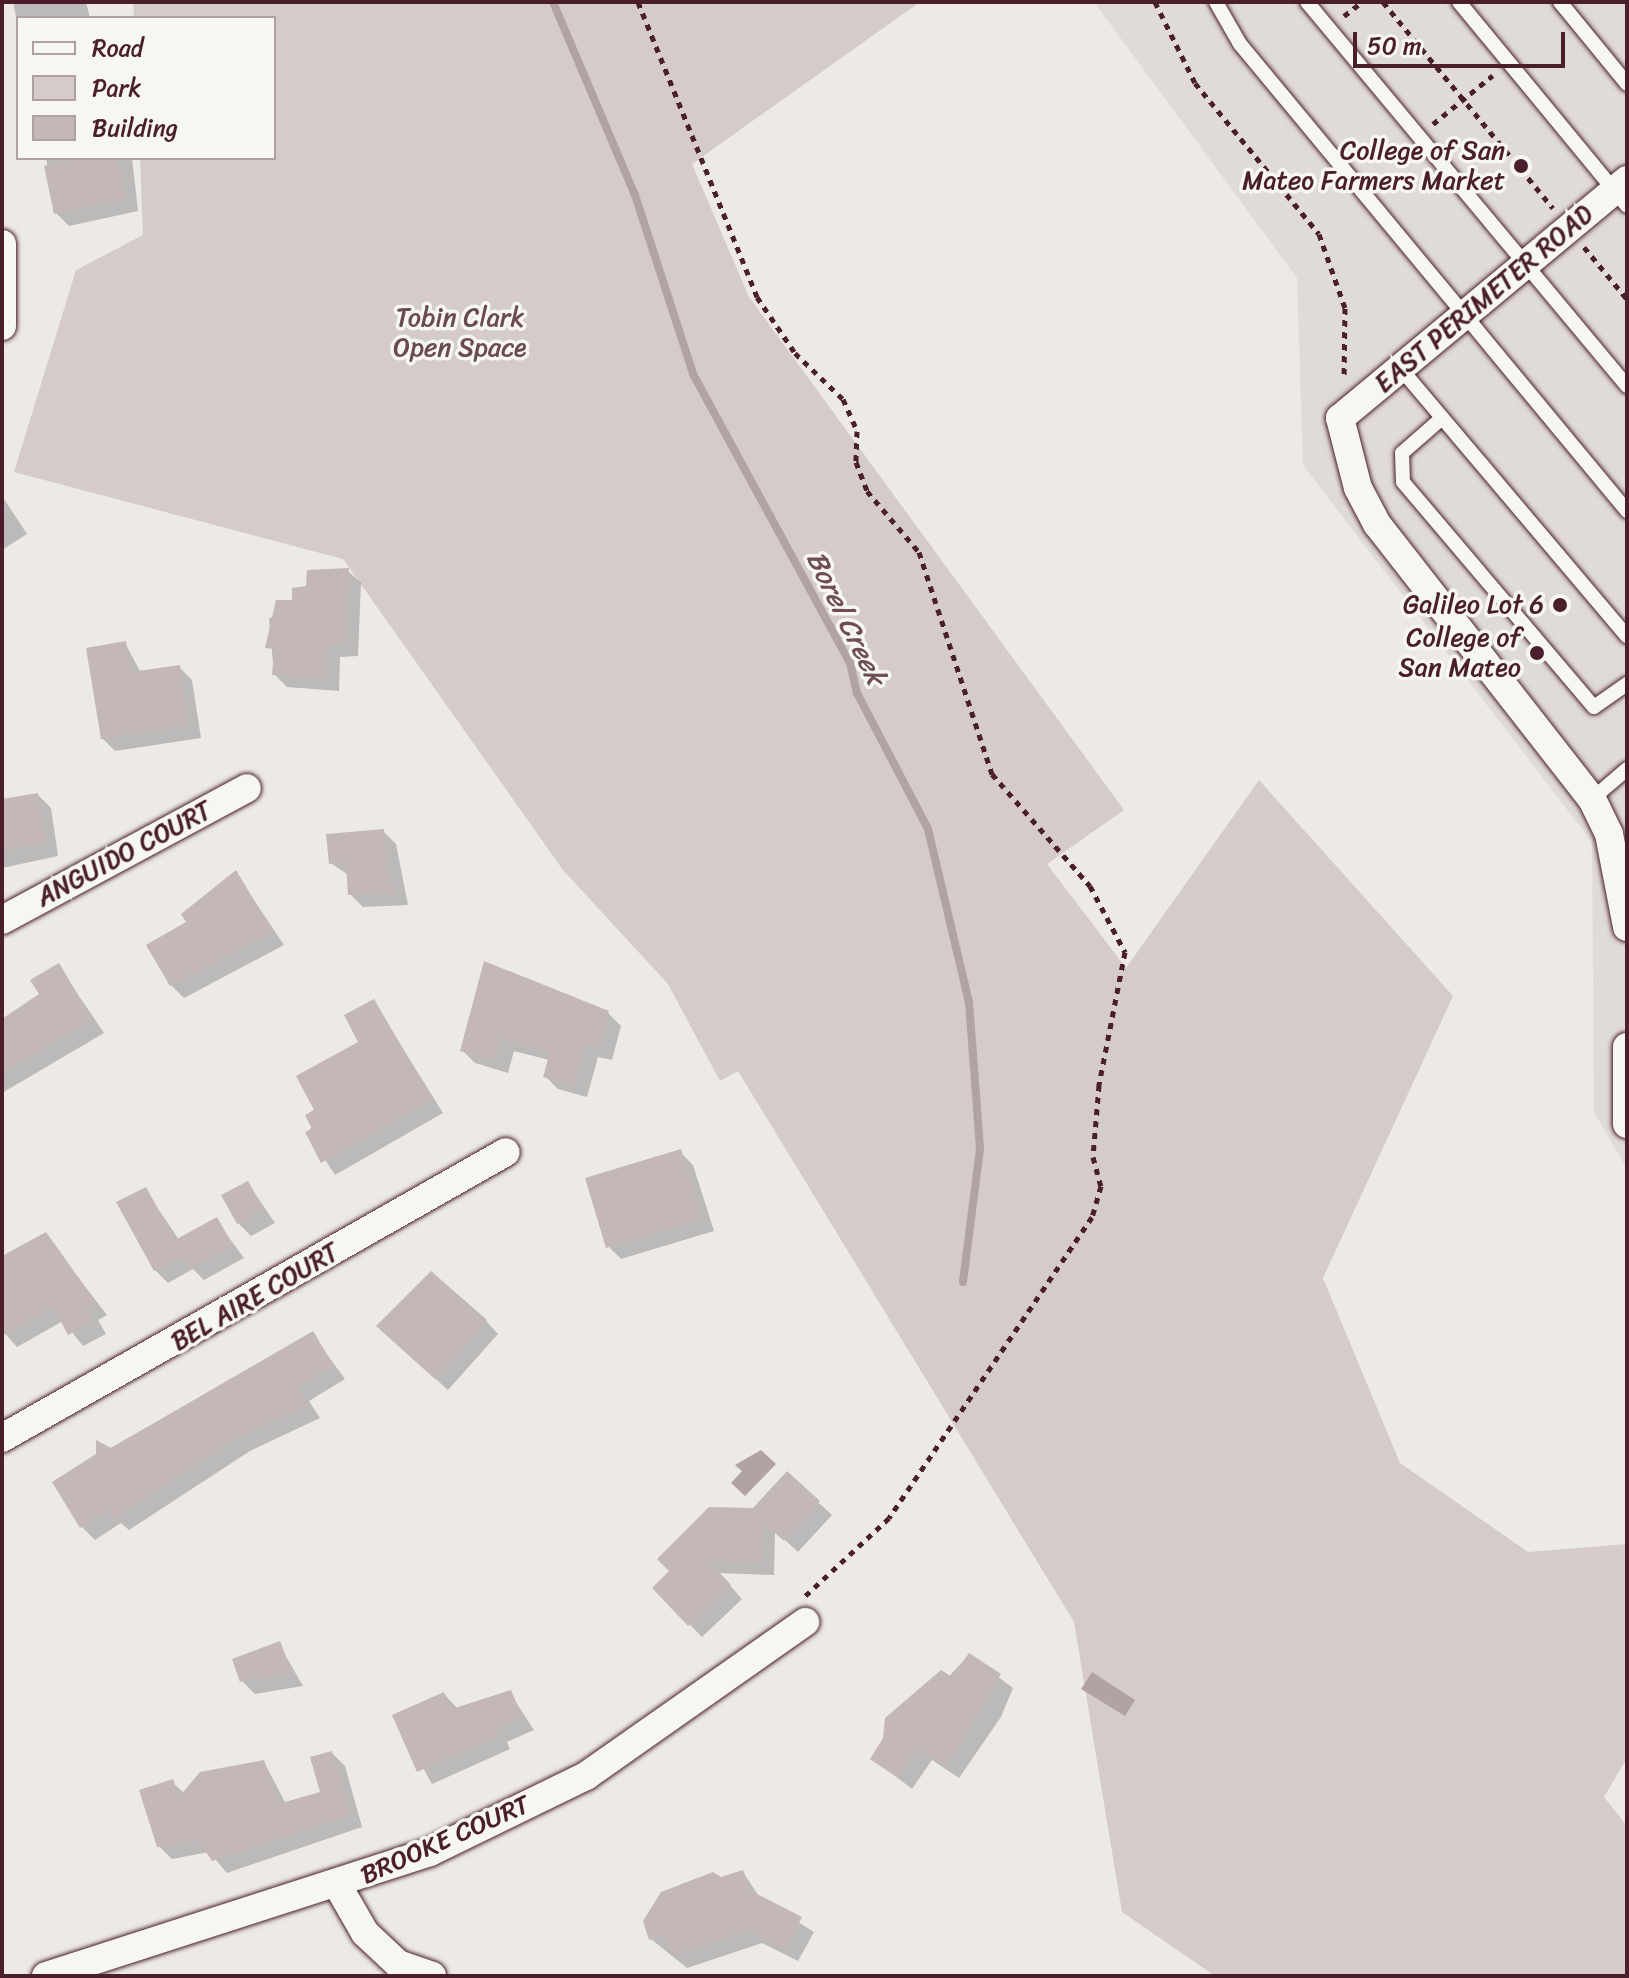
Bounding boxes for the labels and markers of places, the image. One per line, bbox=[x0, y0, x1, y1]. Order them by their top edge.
place label: College of San Mateo Farmers Market bbox=[1243, 135, 1505, 196]
marker: College of San Mateo Farmers Market bbox=[1512, 157, 1530, 175]
place label: Galileo Lot 6 bbox=[1402, 589, 1544, 621]
marker: Galileo Lot 6 bbox=[1551, 596, 1569, 614]
place label: College of San Mateo bbox=[1399, 622, 1521, 684]
marker: College of San Mateo bbox=[1528, 644, 1546, 662]

